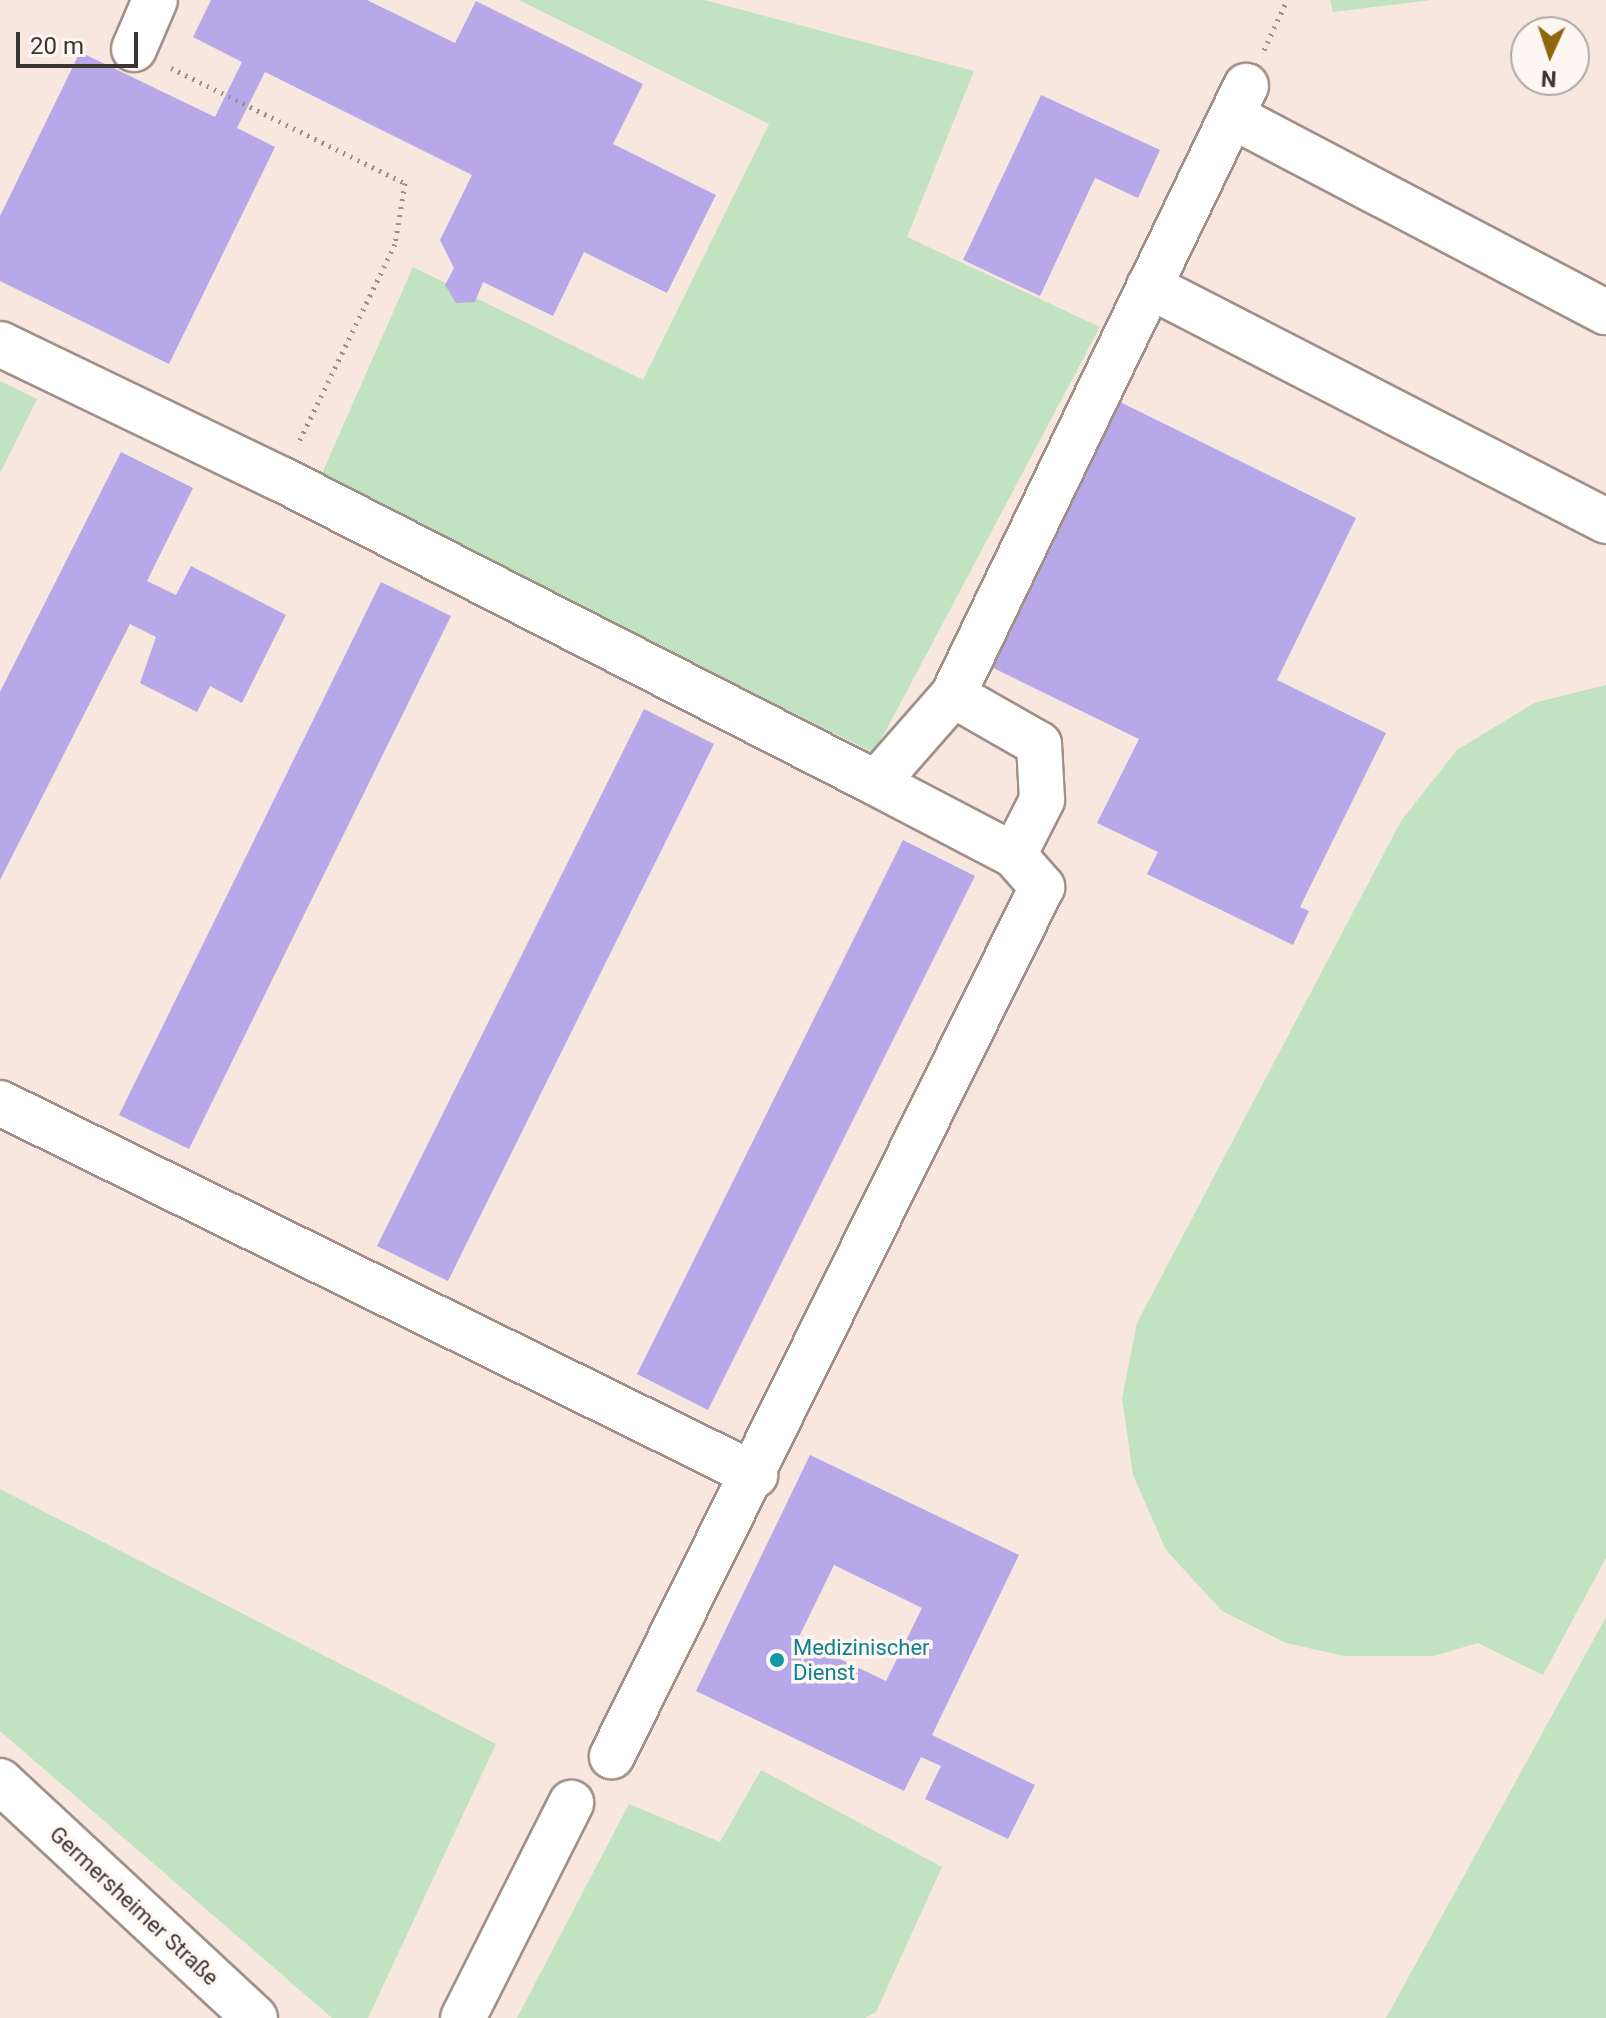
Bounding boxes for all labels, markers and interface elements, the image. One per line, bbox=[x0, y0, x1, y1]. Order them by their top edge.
scale bar bbox=[20, 16, 142, 66]
north arrow bbox=[1510, 16, 1590, 96]
text: 20 m bbox=[30, 32, 84, 60]
text: N bbox=[1540, 66, 1557, 91]
place label: Medizinischer Dienst bbox=[793, 1634, 930, 1686]
marker: Medizinischer Dienst bbox=[768, 1651, 786, 1669]
street label: Germersheimer Straße bbox=[44, 1821, 224, 1991]

